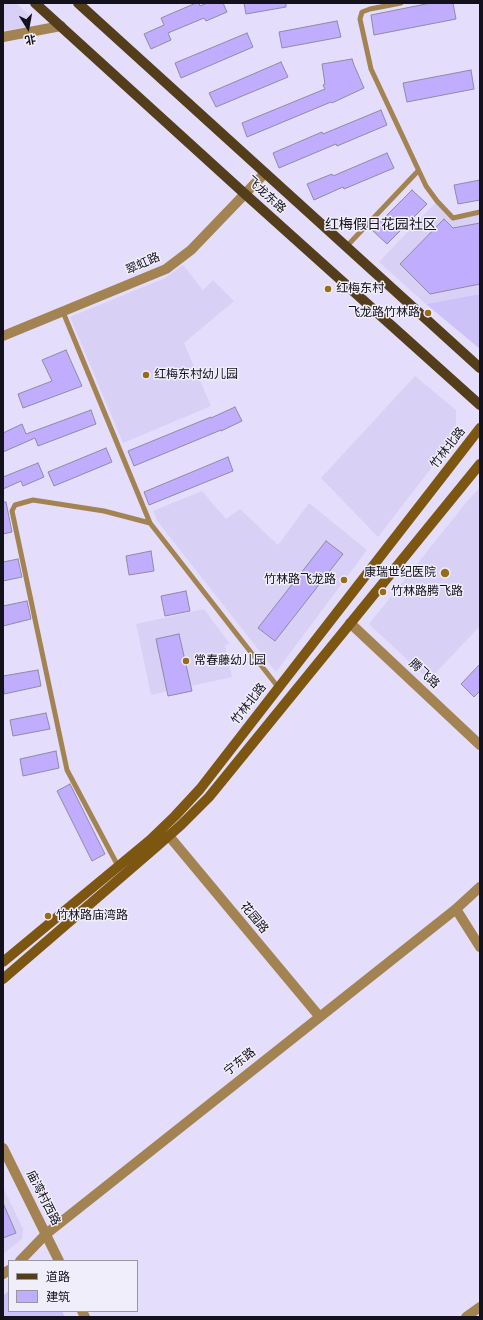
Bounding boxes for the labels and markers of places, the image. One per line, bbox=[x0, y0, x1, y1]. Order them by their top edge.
place label: 红梅东村 bbox=[336, 282, 384, 296]
marker: 红梅东村 bbox=[323, 284, 333, 294]
place label: 飞龙路竹林路 bbox=[348, 306, 420, 320]
marker: 飞龙路竹林路 bbox=[423, 308, 433, 318]
place label: 红梅东村幼儿园 bbox=[154, 368, 238, 382]
marker: 红梅东村幼儿园 bbox=[141, 370, 151, 380]
place label: 康瑞世纪医院 bbox=[364, 566, 436, 580]
marker: 康瑞世纪医院 bbox=[439, 567, 451, 579]
place label: 竹林路飞龙路 bbox=[264, 573, 336, 587]
marker: 竹林路飞龙路 bbox=[339, 575, 349, 585]
place label: 竹林路腾飞路 bbox=[391, 585, 463, 599]
marker: 竹林路腾飞路 bbox=[378, 587, 388, 597]
place label: 常春藤幼儿园 bbox=[194, 654, 266, 668]
marker: 常春藤幼儿园 bbox=[181, 656, 191, 666]
place label: 竹林路庙湾路 bbox=[56, 909, 128, 923]
marker: 竹林路庙湾路 bbox=[43, 911, 53, 921]

